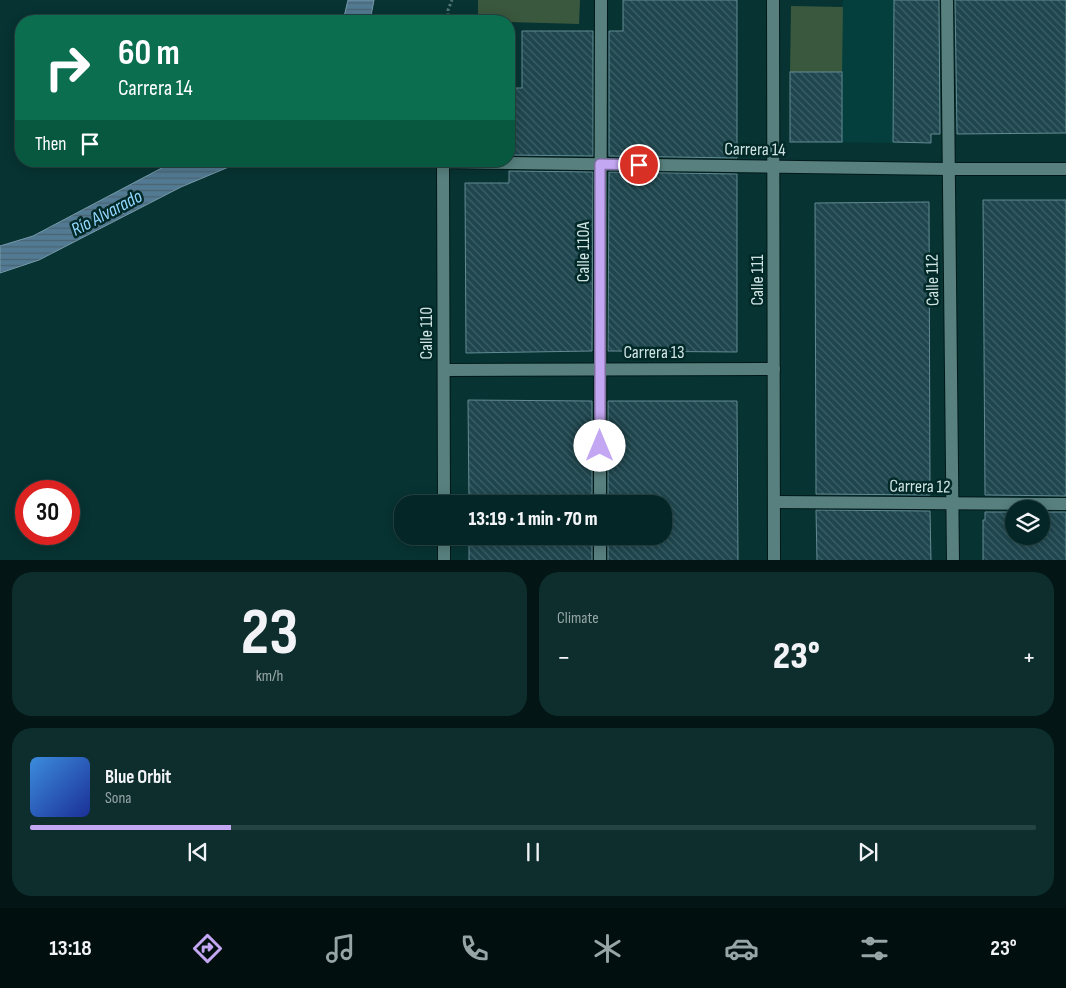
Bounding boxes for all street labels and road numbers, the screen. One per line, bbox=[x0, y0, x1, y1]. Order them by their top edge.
street label: Carrera 14 bbox=[724, 138, 786, 161]
street label: Calle 110A bbox=[573, 222, 594, 282]
street label: Calle 111 bbox=[747, 254, 768, 306]
street label: Calle 112 bbox=[922, 254, 943, 306]
street label: Calle 110 bbox=[416, 307, 437, 359]
street label: Carrera 13 bbox=[623, 342, 685, 363]
street label: Carrera 12 bbox=[889, 475, 951, 498]

